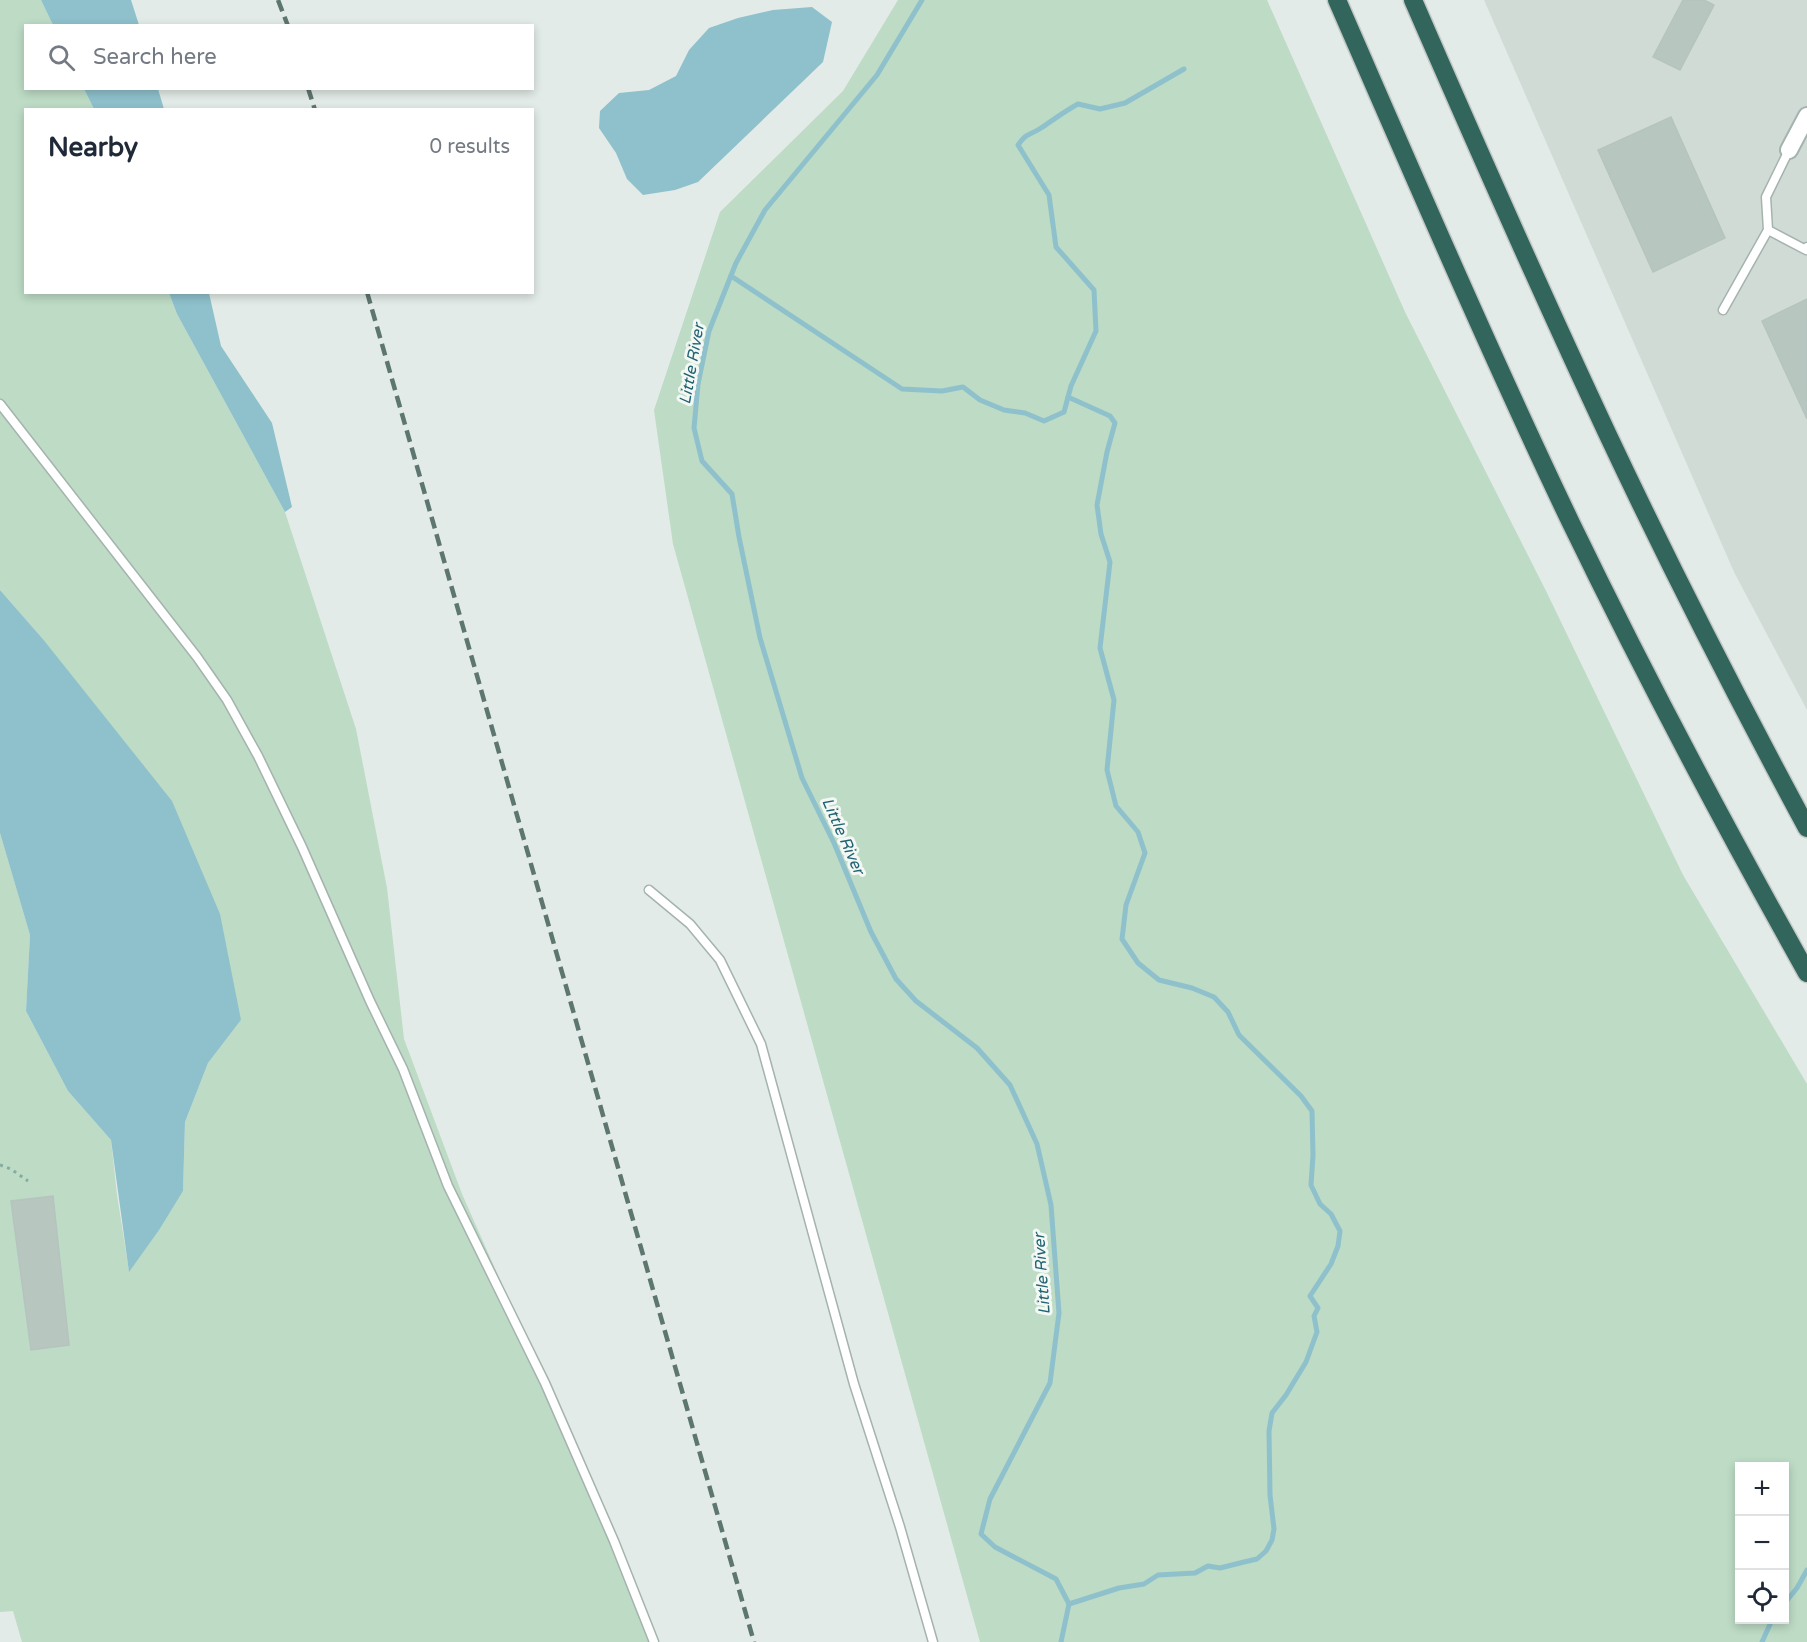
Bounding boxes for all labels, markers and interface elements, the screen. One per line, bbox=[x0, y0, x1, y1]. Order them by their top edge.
search box bbox=[24, 24, 534, 90]
icon: search bbox=[45, 41, 78, 74]
text: Search here bbox=[93, 44, 217, 70]
text: Nearby bbox=[48, 132, 138, 163]
text: 0 results bbox=[430, 135, 510, 159]
water label: Little River bbox=[675, 320, 709, 406]
water label: Little River bbox=[817, 795, 869, 879]
water label: Little River bbox=[1029, 1231, 1055, 1315]
map controls bbox=[1735, 1462, 1789, 1624]
button: + bbox=[1735, 1462, 1789, 1516]
button: − bbox=[1735, 1516, 1789, 1570]
button: locate bbox=[1735, 1570, 1789, 1624]

